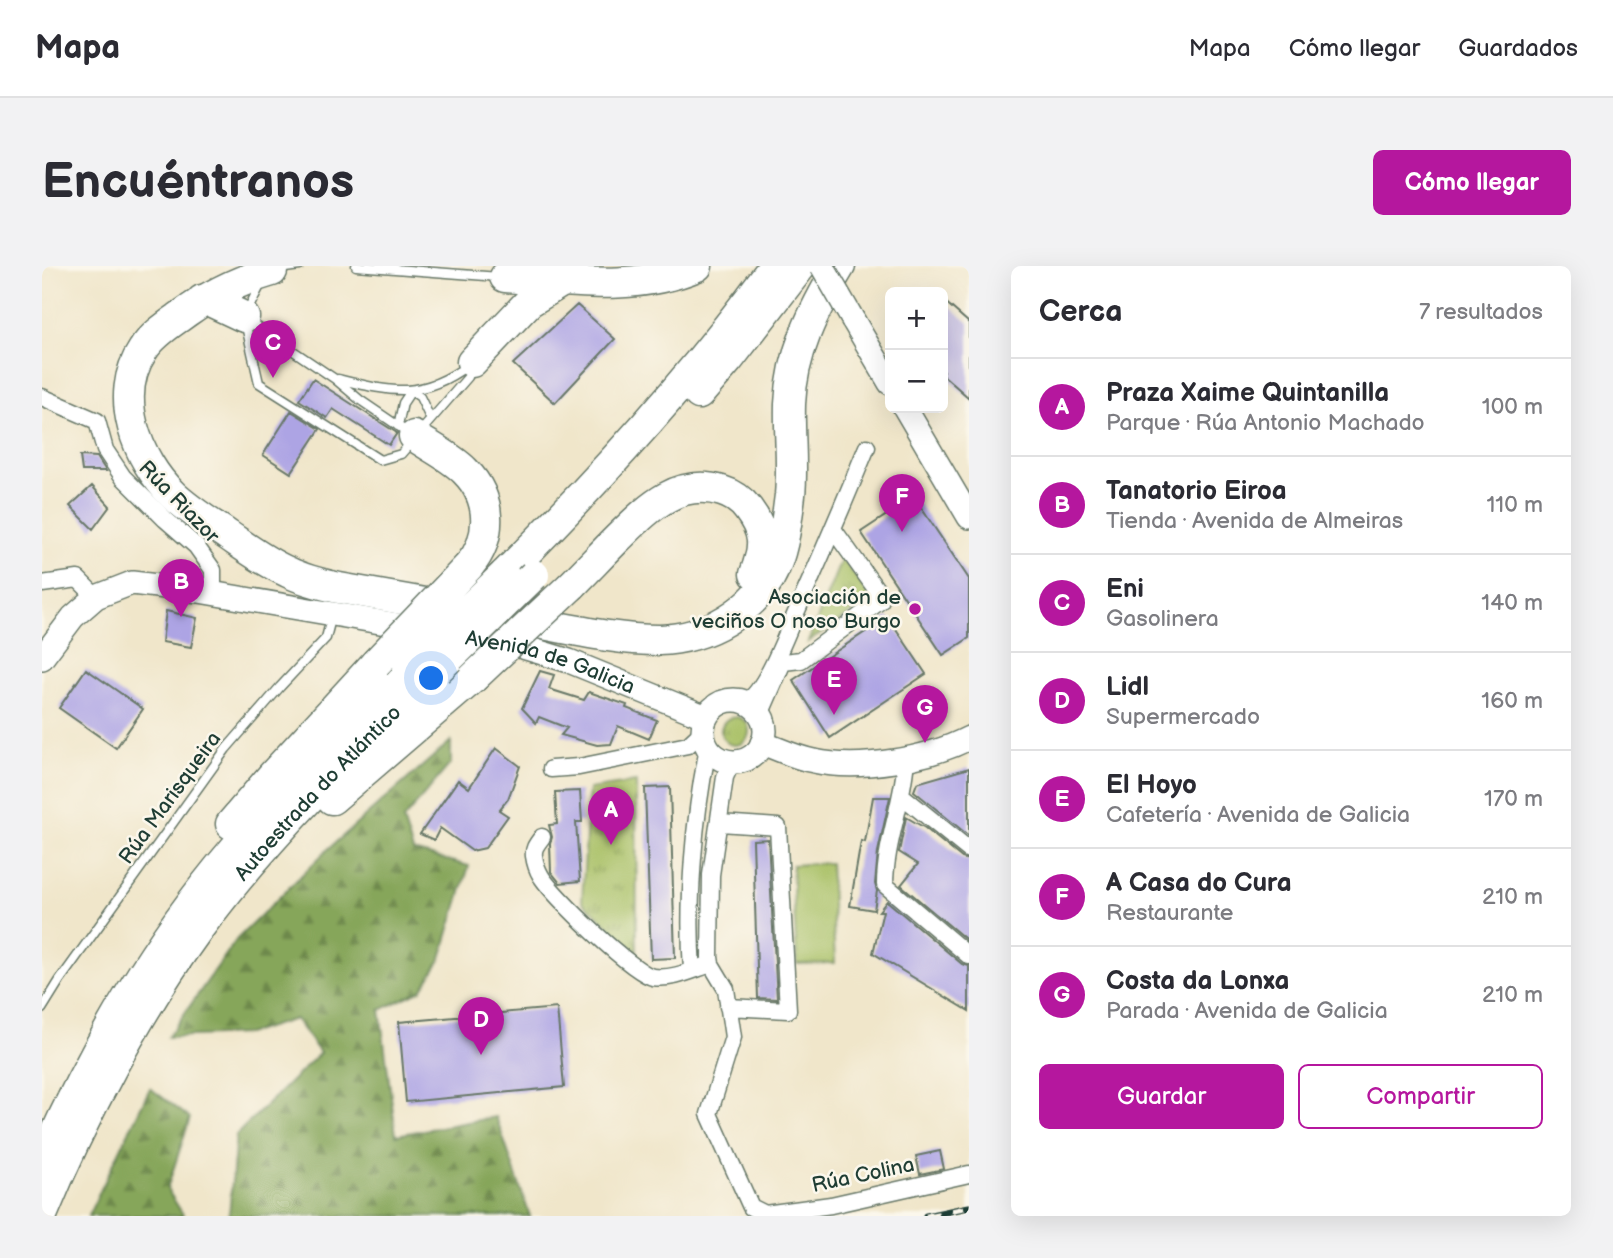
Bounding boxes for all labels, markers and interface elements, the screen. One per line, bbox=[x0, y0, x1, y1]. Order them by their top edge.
text: Mapa bbox=[35, 28, 120, 68]
text: Mapa bbox=[1189, 34, 1251, 63]
text: Cómo llegar bbox=[1289, 34, 1420, 63]
text: Guardados bbox=[1458, 34, 1578, 63]
button: Cómo llegar bbox=[1373, 150, 1571, 215]
text: Encuéntranos bbox=[42, 153, 354, 212]
map controls bbox=[885, 287, 948, 413]
button: + bbox=[885, 287, 948, 350]
text: Cerca bbox=[1039, 294, 1122, 330]
text: 7 resultados bbox=[1419, 298, 1543, 326]
pin: C bbox=[250, 320, 296, 378]
button: − bbox=[885, 350, 948, 413]
text: Praza Xaime Quintanilla bbox=[1106, 378, 1389, 409]
text: A bbox=[1055, 393, 1069, 421]
text: 100 m bbox=[1482, 393, 1543, 421]
text: Parque · Rúa Antonio Machado bbox=[1106, 409, 1425, 437]
street label: Rúa Riazor bbox=[134, 456, 225, 549]
pin: F bbox=[879, 474, 925, 532]
text: Tanatorio Eiroa bbox=[1106, 476, 1287, 507]
text: B bbox=[1054, 491, 1070, 519]
text: 110 m bbox=[1486, 491, 1543, 519]
text: Tienda · Avenida de Almeiras bbox=[1106, 507, 1403, 535]
pin: B bbox=[158, 559, 204, 617]
text: Eni bbox=[1106, 574, 1144, 605]
place label: Asociación de veciños O noso Burgo bbox=[691, 585, 901, 634]
text: C bbox=[1054, 589, 1070, 617]
text: 140 m bbox=[1481, 589, 1543, 617]
marker: Asociación de veciños O noso Burgo bbox=[907, 601, 923, 617]
text: Gasolinera bbox=[1106, 605, 1219, 633]
street label: Avenida de Galicia bbox=[464, 625, 639, 699]
pin: E bbox=[811, 657, 857, 715]
your location bbox=[414, 661, 448, 695]
text: Lidl bbox=[1106, 672, 1149, 703]
pin: G bbox=[902, 685, 948, 743]
text: D bbox=[1054, 687, 1070, 715]
text: 160 m bbox=[1481, 687, 1543, 715]
street label: Autoestrada do Atlántico bbox=[229, 700, 406, 886]
text: Supermercado bbox=[1106, 703, 1260, 731]
street label: Rúa Marisqueira bbox=[114, 727, 226, 869]
text: El Hoyo bbox=[1106, 770, 1197, 801]
text: E bbox=[1055, 785, 1069, 813]
text: 170 m bbox=[1484, 785, 1543, 813]
pin: A bbox=[588, 787, 634, 845]
text: Cafetería · Avenida de Galicia bbox=[1106, 801, 1410, 829]
text: A Casa do Cura bbox=[1106, 868, 1292, 899]
text: F bbox=[1055, 883, 1069, 911]
text: 210 m bbox=[1482, 883, 1543, 911]
text: Restaurante bbox=[1106, 899, 1233, 927]
text: Costa da Lonxa bbox=[1106, 966, 1289, 997]
text: G bbox=[1054, 981, 1070, 1009]
text: 210 m bbox=[1482, 981, 1543, 1009]
pin: D bbox=[458, 997, 504, 1055]
text: Parada · Avenida de Galicia bbox=[1106, 997, 1388, 1025]
button: Guardar bbox=[1039, 1064, 1284, 1129]
button: Compartir bbox=[1298, 1064, 1543, 1129]
street label: Rúa Colina bbox=[809, 1152, 917, 1198]

